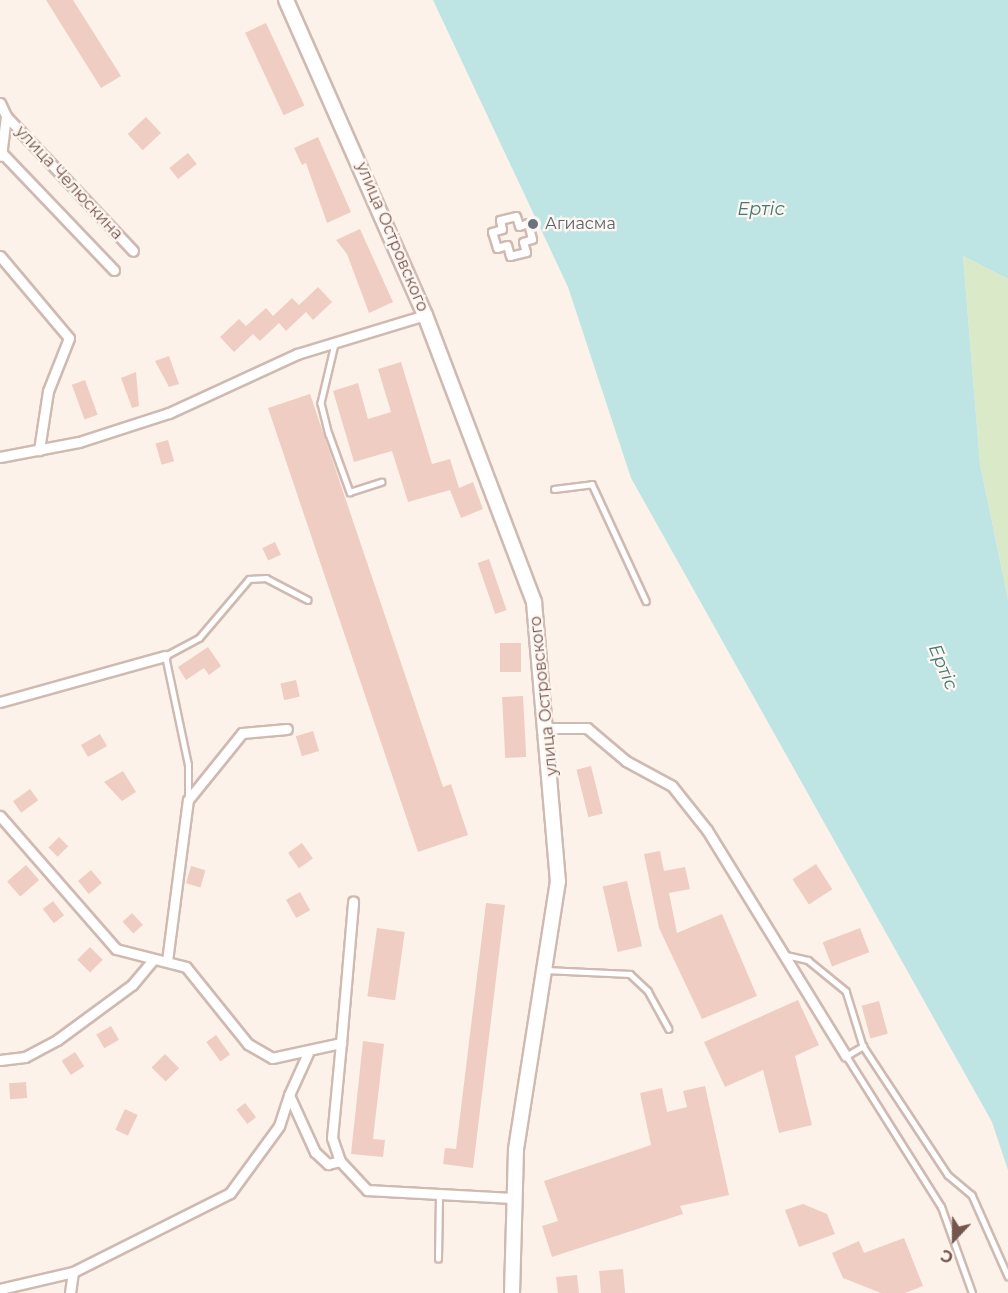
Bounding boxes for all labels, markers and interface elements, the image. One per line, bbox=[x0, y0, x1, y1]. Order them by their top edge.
street label: улица Челюскина bbox=[11, 122, 127, 244]
street label: улица Островского bbox=[352, 159, 432, 315]
water label: Ертіс bbox=[737, 198, 785, 220]
place label: Агиасма bbox=[545, 214, 616, 234]
marker: Агиасма bbox=[526, 217, 540, 231]
street label: улица Островского bbox=[526, 615, 562, 777]
water label: Ертіс bbox=[924, 641, 962, 693]
north arrow bbox=[924, 1209, 984, 1269]
text: С bbox=[938, 1245, 956, 1267]

